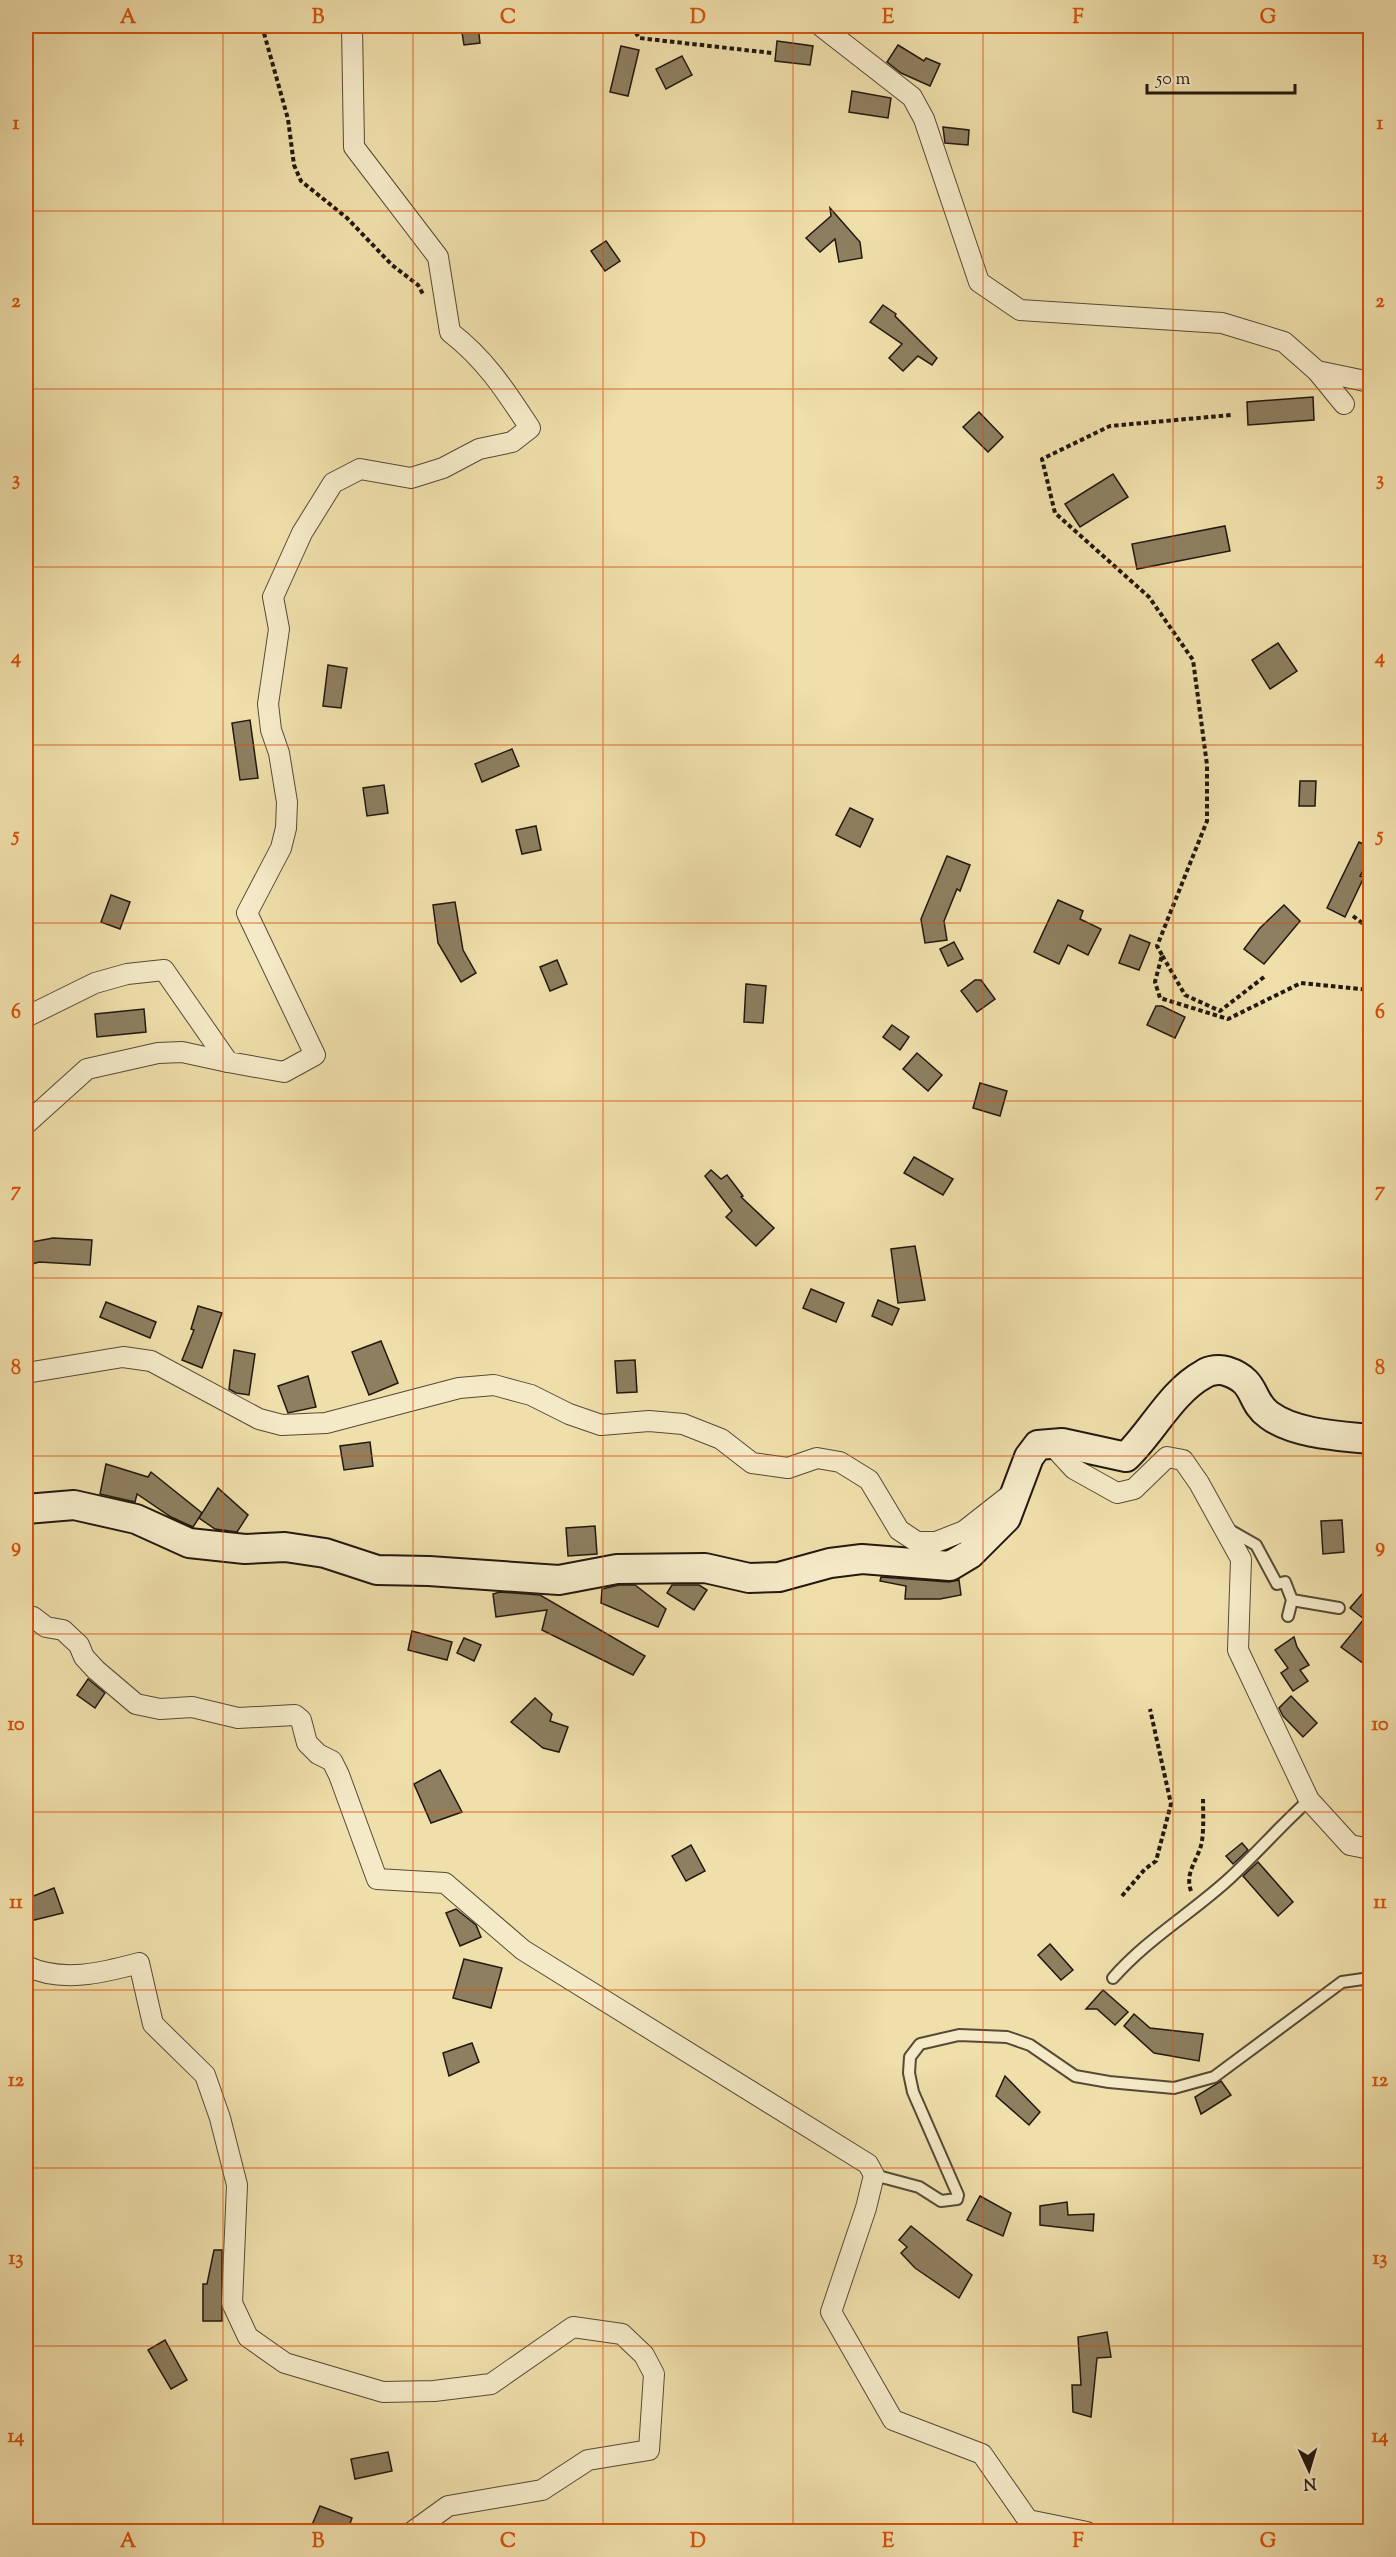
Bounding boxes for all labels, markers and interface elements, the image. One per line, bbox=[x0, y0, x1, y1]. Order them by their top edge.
text: A bbox=[120, 4, 137, 33]
text: B bbox=[312, 4, 325, 33]
text: C bbox=[500, 4, 516, 33]
text: D bbox=[690, 4, 706, 33]
text: E bbox=[882, 4, 895, 33]
text: F bbox=[1072, 4, 1084, 33]
text: G bbox=[1260, 4, 1277, 33]
scale bar bbox=[1147, 57, 1296, 95]
text: 50 m bbox=[1155, 67, 1191, 93]
text: 1 bbox=[13, 110, 20, 139]
text: 1 bbox=[1377, 110, 1384, 139]
text: 2 bbox=[11, 288, 21, 317]
text: 2 bbox=[1375, 288, 1385, 317]
text: 3 bbox=[12, 466, 20, 495]
text: 3 bbox=[1376, 466, 1384, 495]
text: 4 bbox=[10, 644, 21, 673]
text: 4 bbox=[1374, 644, 1385, 673]
text: 5 bbox=[11, 822, 20, 851]
text: 5 bbox=[1375, 822, 1384, 851]
text: 6 bbox=[11, 999, 21, 1028]
text: 6 bbox=[1375, 999, 1385, 1028]
text: 7 bbox=[11, 1177, 22, 1206]
text: 7 bbox=[1375, 1177, 1386, 1206]
text: 8 bbox=[11, 1355, 21, 1384]
text: 8 bbox=[1375, 1355, 1385, 1384]
text: 9 bbox=[11, 1533, 21, 1562]
text: 9 bbox=[1375, 1533, 1385, 1562]
text: 10 bbox=[7, 1711, 25, 1740]
text: 10 bbox=[1371, 1711, 1389, 1740]
text: 11 bbox=[9, 1889, 23, 1918]
text: 11 bbox=[1373, 1889, 1387, 1918]
text: 12 bbox=[8, 2067, 25, 2096]
text: 12 bbox=[1372, 2067, 1389, 2096]
text: 13 bbox=[9, 2245, 23, 2274]
text: 13 bbox=[1373, 2245, 1387, 2274]
text: 14 bbox=[8, 2423, 24, 2452]
text: 14 bbox=[1372, 2423, 1388, 2452]
north arrow bbox=[1279, 2440, 1339, 2500]
text: N bbox=[1302, 2471, 1317, 2494]
text: A bbox=[120, 2528, 137, 2557]
text: B bbox=[312, 2528, 325, 2557]
text: C bbox=[500, 2528, 516, 2557]
text: D bbox=[690, 2528, 706, 2557]
text: E bbox=[882, 2528, 895, 2557]
text: F bbox=[1072, 2528, 1084, 2557]
text: G bbox=[1260, 2528, 1277, 2557]

